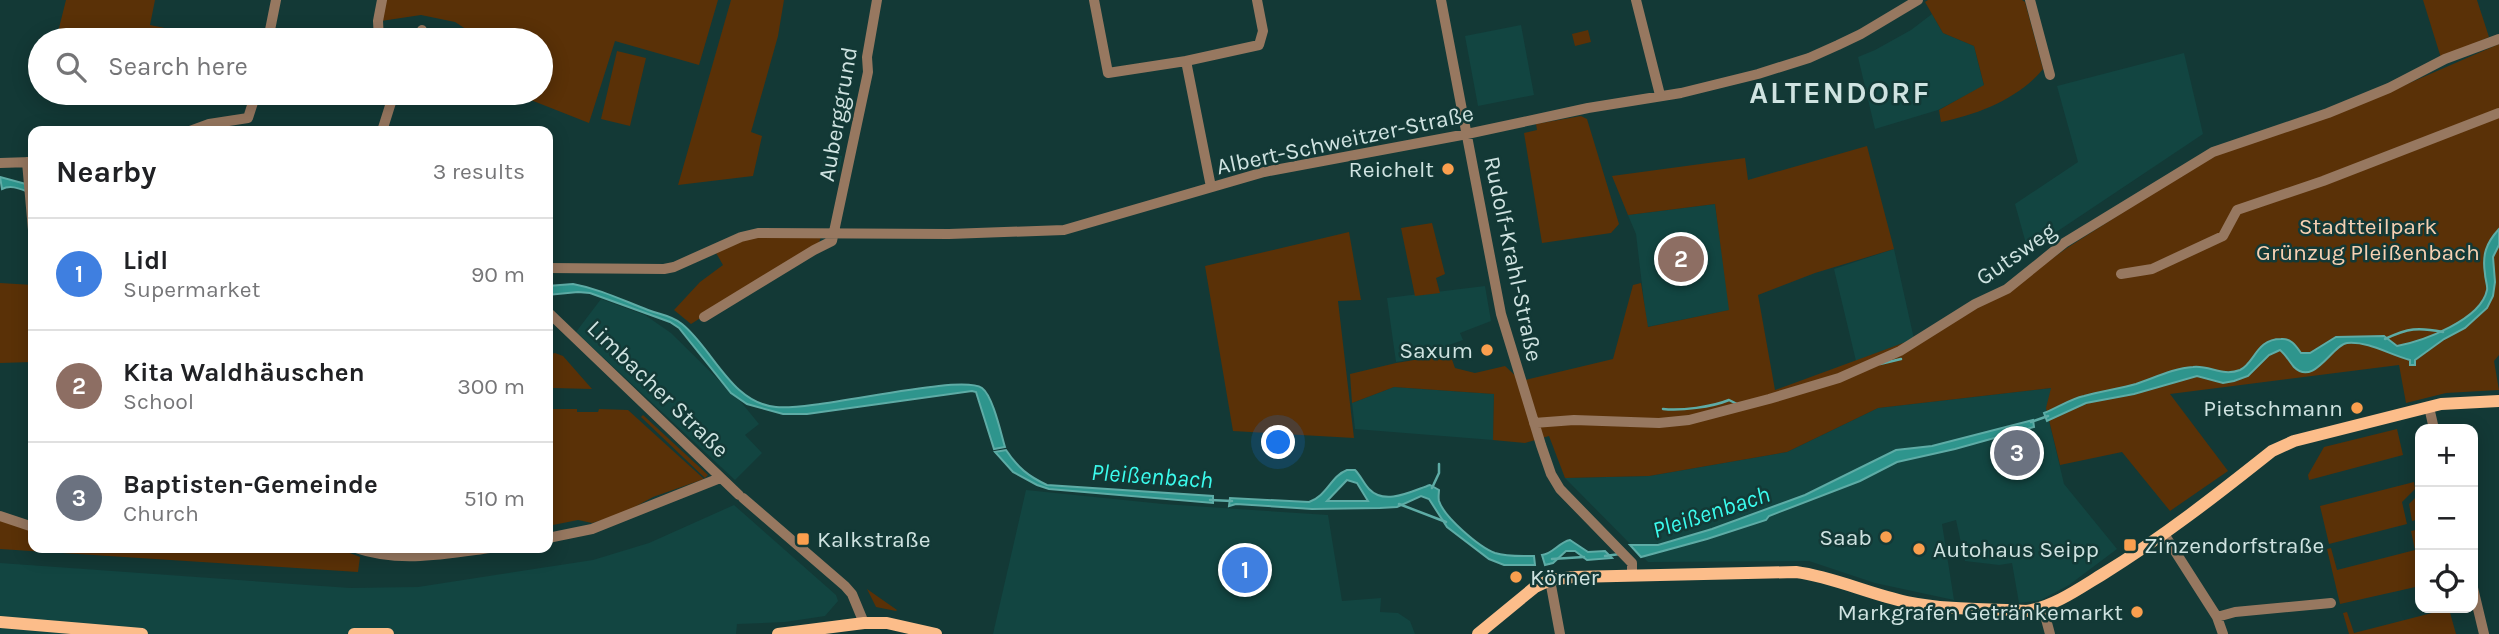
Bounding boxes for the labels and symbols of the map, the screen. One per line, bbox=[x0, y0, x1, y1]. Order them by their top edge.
street label: Auberggrund bbox=[813, 45, 863, 183]
district label: ALTENDORF bbox=[1749, 75, 1931, 111]
street label: Albert-Schweitzer-Straße bbox=[1214, 100, 1476, 180]
street label: Rudolf-Krahl-Straße bbox=[1478, 154, 1548, 364]
place label: Reichelt bbox=[1349, 156, 1434, 183]
marker: Reichelt bbox=[1440, 161, 1456, 177]
park label: Stadtteilpark Grünzug Pleißenbach bbox=[2256, 213, 2480, 266]
street label: Gutsweg bbox=[1971, 217, 2061, 291]
pin: 2 bbox=[1658, 233, 1704, 285]
street label: Limbacher Straße bbox=[582, 315, 734, 463]
place label: Saxum bbox=[1399, 337, 1473, 364]
marker: Saxum bbox=[1479, 342, 1495, 358]
place label: Pietschmann bbox=[2203, 395, 2343, 422]
marker: Pietschmann bbox=[2349, 400, 2365, 416]
your location bbox=[1261, 425, 1295, 459]
pin: 3 bbox=[1994, 427, 2040, 479]
water label: Pleißenbach bbox=[1090, 458, 1214, 494]
water label: Pleißenbach bbox=[1649, 480, 1773, 544]
place label: Saab bbox=[1819, 524, 1872, 551]
place label: Kalkstraße bbox=[817, 526, 931, 553]
marker: Saab bbox=[1878, 529, 1894, 545]
marker: Kalkstraße bbox=[795, 531, 811, 547]
place label: Zinzendorfstraße bbox=[2144, 532, 2324, 559]
place label: Autohaus Seipp bbox=[1933, 536, 2099, 563]
marker: Zinzendorfstraße bbox=[2122, 537, 2138, 553]
marker: Autohaus Seipp bbox=[1911, 541, 1927, 557]
pin: 1 bbox=[1222, 544, 1268, 596]
place label: Körner bbox=[1530, 564, 1600, 591]
marker: Körner bbox=[1508, 569, 1524, 585]
place label: Markgrafen Getränkemarkt bbox=[1838, 599, 2123, 626]
marker: Markgrafen Getränkemarkt bbox=[2129, 604, 2145, 620]

